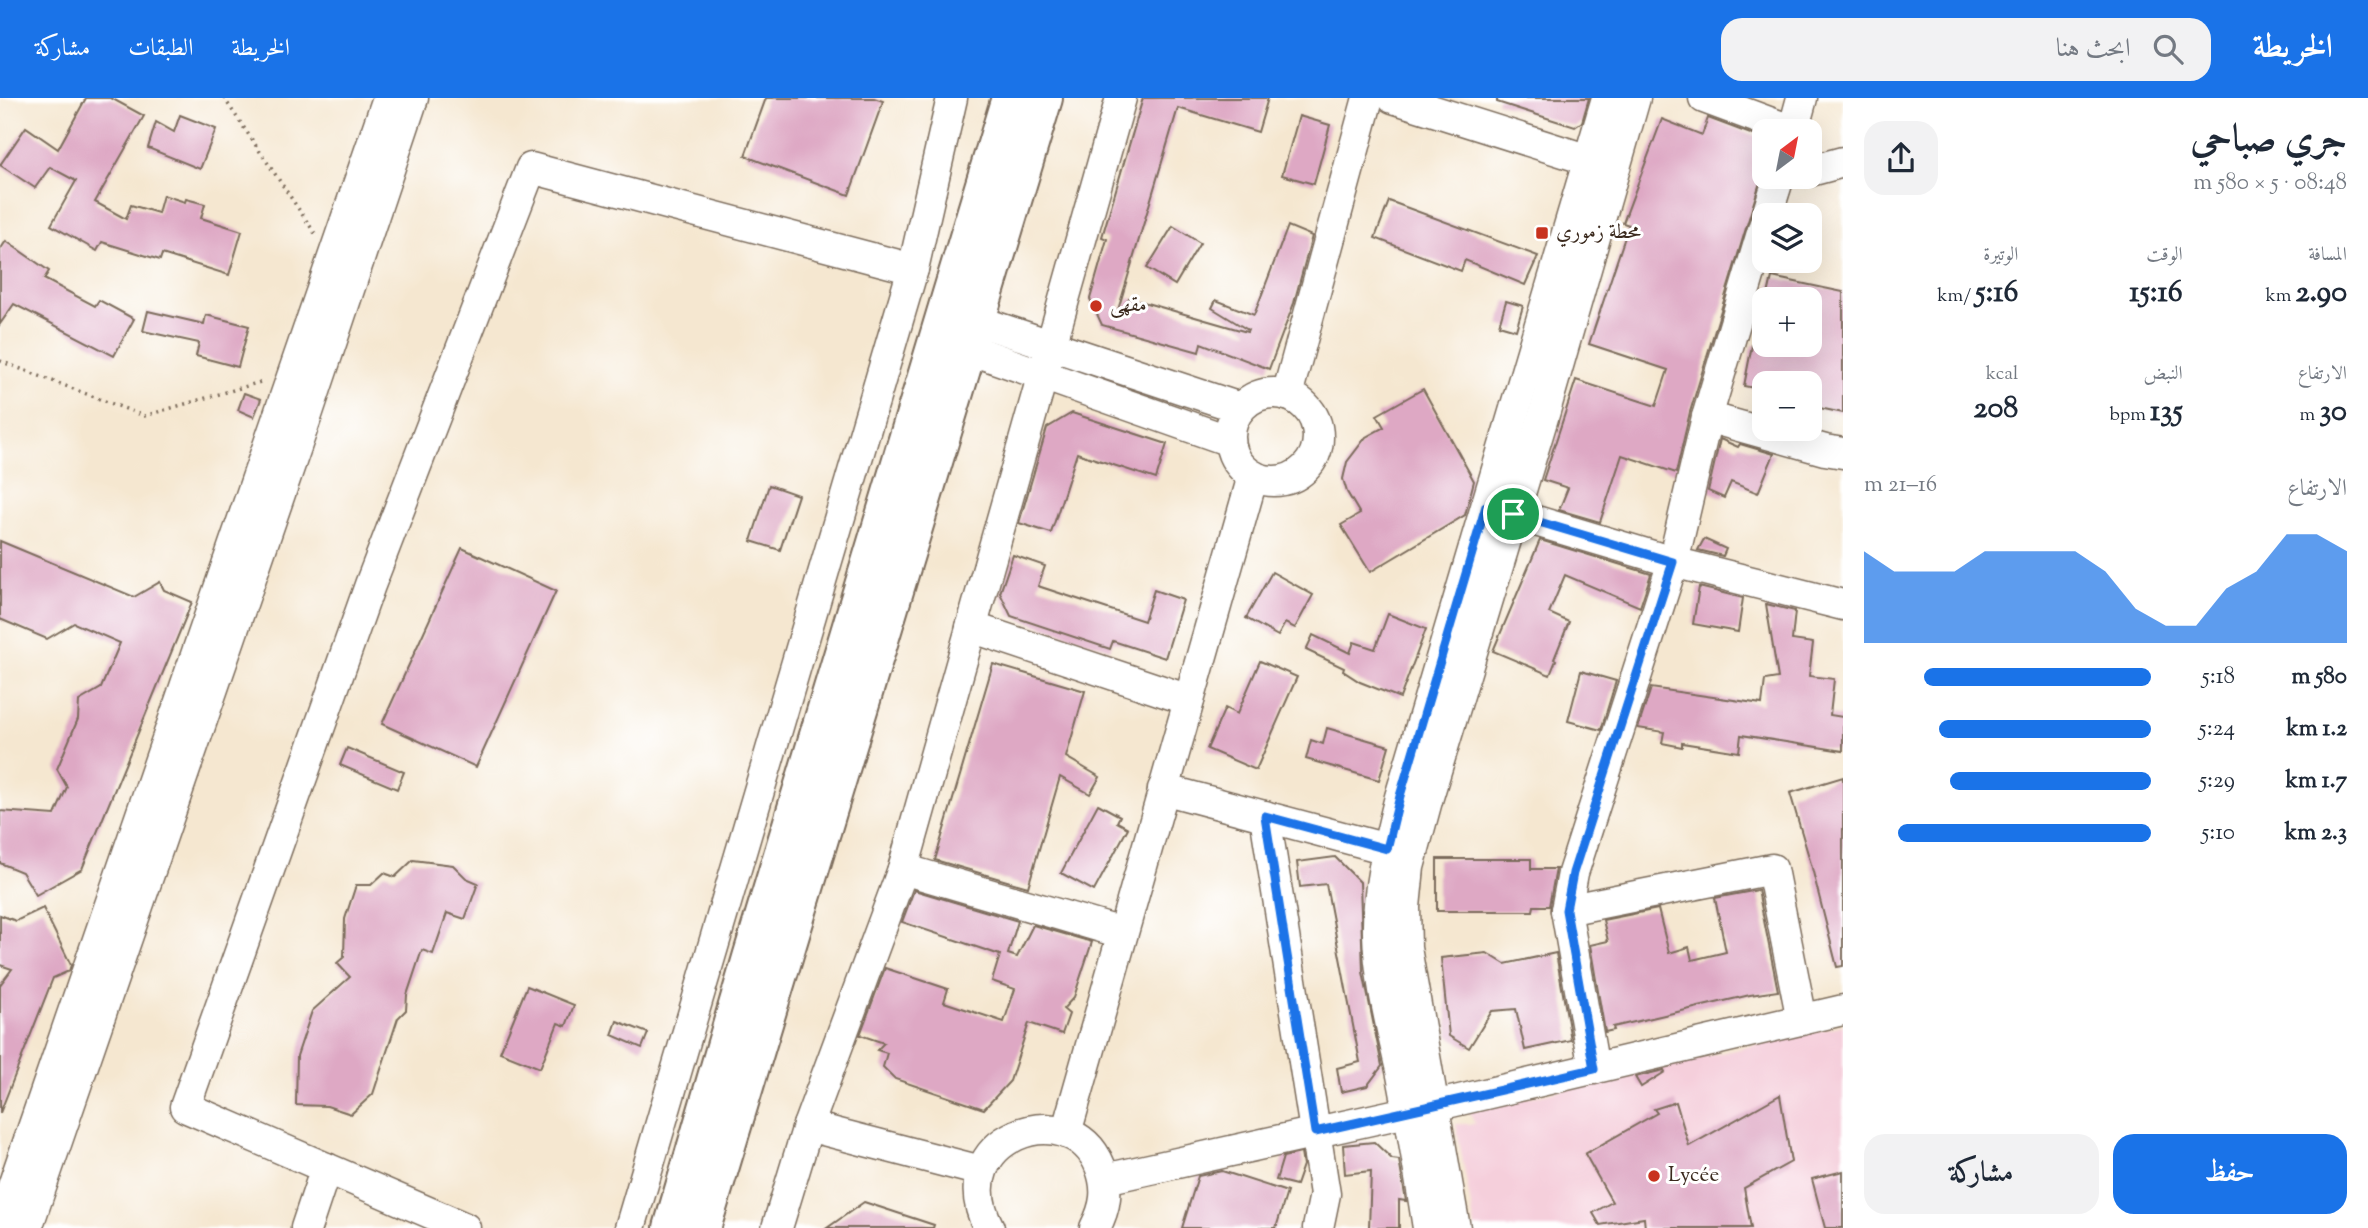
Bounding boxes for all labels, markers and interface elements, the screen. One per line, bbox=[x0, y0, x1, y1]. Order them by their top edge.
search box bbox=[1721, 18, 2211, 81]
text: الخريطة bbox=[2253, 25, 2333, 73]
icon: search bbox=[2149, 30, 2187, 68]
text: ابحث هنا bbox=[2056, 31, 2131, 68]
text: مشاركة bbox=[35, 32, 90, 66]
text: الطبقات bbox=[128, 32, 194, 66]
text: الخريطة bbox=[232, 32, 290, 66]
text: جري صباحي bbox=[2191, 114, 2347, 168]
north arrow bbox=[1752, 119, 1822, 189]
map controls bbox=[1752, 119, 1822, 441]
button: share bbox=[1864, 121, 1938, 195]
text: 08:48 · 5 × 580 m bbox=[2193, 167, 2347, 200]
button: layers bbox=[1752, 203, 1822, 273]
place label: محطة زموري bbox=[1556, 218, 1641, 248]
marker: محطة زموري bbox=[1534, 225, 1550, 241]
text: الوتيرة bbox=[1983, 242, 2018, 269]
text: الوقت bbox=[2146, 242, 2183, 269]
text: المسافة bbox=[2308, 242, 2347, 269]
text: 5:16 bbox=[1975, 272, 2018, 315]
text: 15:16 bbox=[2129, 272, 2183, 315]
text: 2.90 bbox=[2296, 272, 2347, 315]
text: /km bbox=[1937, 283, 1975, 310]
text: km bbox=[2265, 283, 2296, 310]
button: + bbox=[1752, 287, 1822, 357]
place label: مقهى bbox=[1110, 291, 1147, 321]
marker: مقهى bbox=[1088, 298, 1104, 314]
text: kcal bbox=[1986, 361, 2018, 388]
text: النبض bbox=[2144, 361, 2183, 388]
text: الارتفاع bbox=[2298, 361, 2347, 388]
button: − bbox=[1752, 371, 1822, 441]
text: 208 bbox=[1973, 388, 2018, 431]
text: 135 bbox=[2150, 391, 2183, 434]
text: 30 bbox=[2319, 391, 2347, 434]
text: bpm bbox=[2110, 402, 2150, 429]
text: m bbox=[2299, 402, 2319, 429]
text: 16–21 m bbox=[1864, 469, 1937, 502]
text: الارتفاع bbox=[2287, 473, 2347, 506]
pin bbox=[1483, 484, 1543, 544]
icon: arrive bbox=[1494, 495, 1532, 533]
text: 5:18 bbox=[2202, 661, 2235, 694]
text: 580 m bbox=[2292, 661, 2347, 694]
text: 5:24 bbox=[2199, 713, 2235, 746]
text: 1.2 km bbox=[2286, 713, 2347, 746]
text: 5:29 bbox=[2199, 765, 2235, 798]
text: 1.7 km bbox=[2285, 765, 2347, 798]
text: 5:10 bbox=[2201, 817, 2235, 850]
text: 2.3 km bbox=[2285, 817, 2347, 850]
button: مشاركة bbox=[1864, 1134, 2099, 1214]
button: حفظ bbox=[2113, 1134, 2347, 1214]
place label: Lycée bbox=[1668, 1161, 1719, 1191]
marker: Lycée bbox=[1646, 1168, 1662, 1184]

